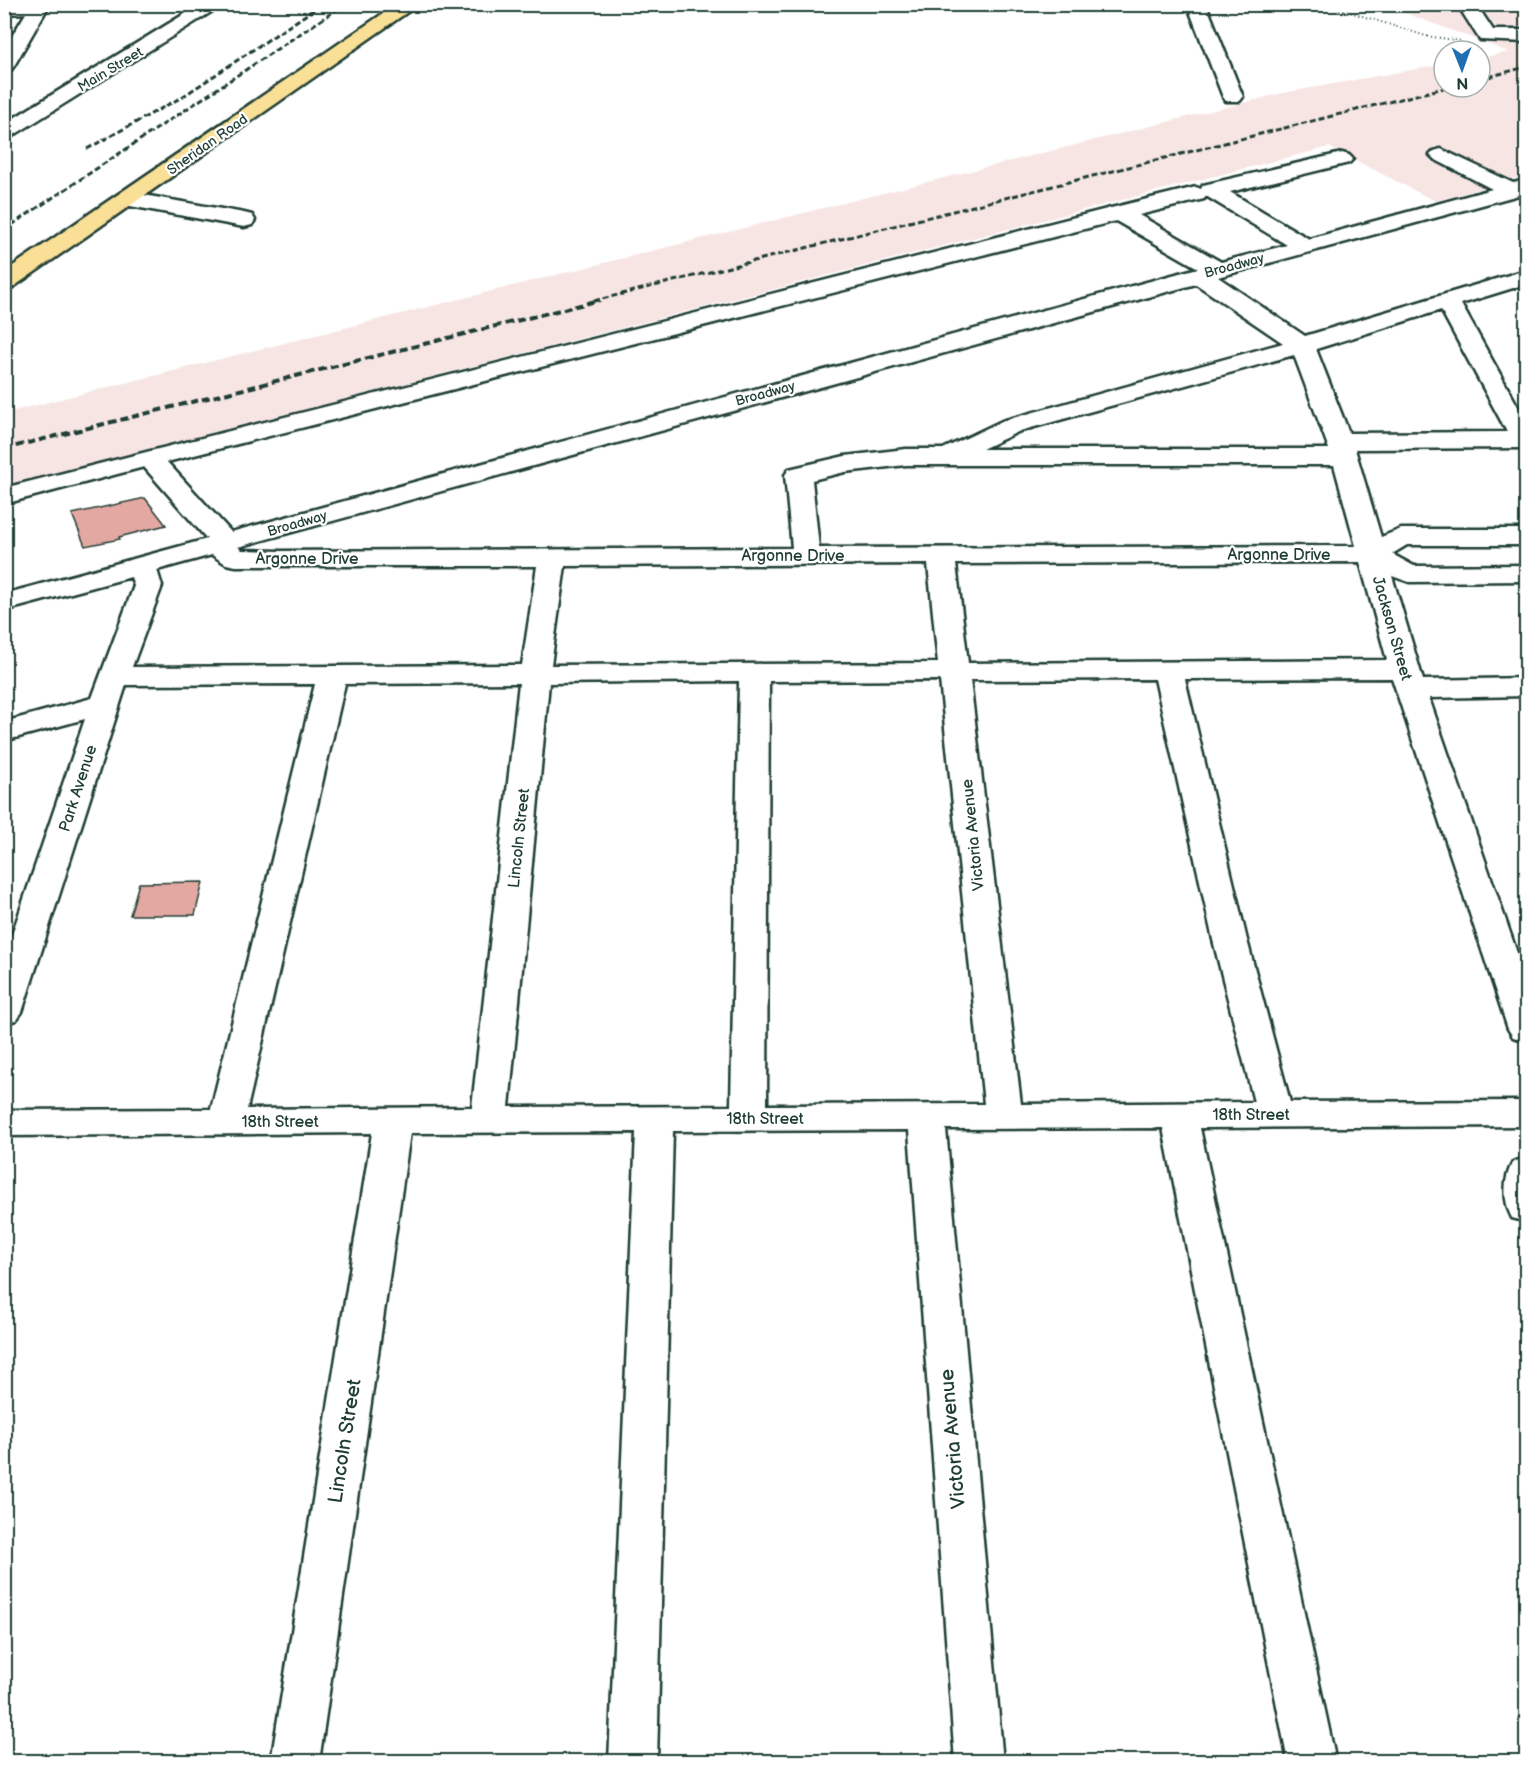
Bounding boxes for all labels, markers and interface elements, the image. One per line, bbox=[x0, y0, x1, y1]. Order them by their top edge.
north arrow bbox=[1432, 39, 1492, 99]
street label: Main Street bbox=[75, 43, 147, 96]
text: N bbox=[1456, 73, 1468, 92]
street label: Sheridan Road bbox=[164, 110, 251, 178]
street label: Broadway bbox=[1202, 249, 1267, 282]
street label: Broadway bbox=[733, 377, 798, 410]
street label: Broadway bbox=[265, 507, 330, 540]
street label: Argonne Drive bbox=[1227, 546, 1331, 565]
street label: Argonne Drive bbox=[741, 547, 845, 566]
street label: Argonne Drive bbox=[255, 550, 359, 569]
street label: Jackson Street bbox=[1368, 574, 1416, 683]
street label: Park Avenue bbox=[55, 742, 102, 834]
street label: Victoria Avenue bbox=[958, 778, 989, 892]
street label: Lincoln Street bbox=[505, 787, 534, 889]
street label: 18th Street bbox=[1212, 1106, 1290, 1125]
street label: 18th Street bbox=[726, 1110, 804, 1129]
street label: 18th Street bbox=[241, 1113, 319, 1132]
street label: Victoria Avenue bbox=[935, 1368, 971, 1510]
street label: Lincoln Street bbox=[323, 1377, 367, 1505]

